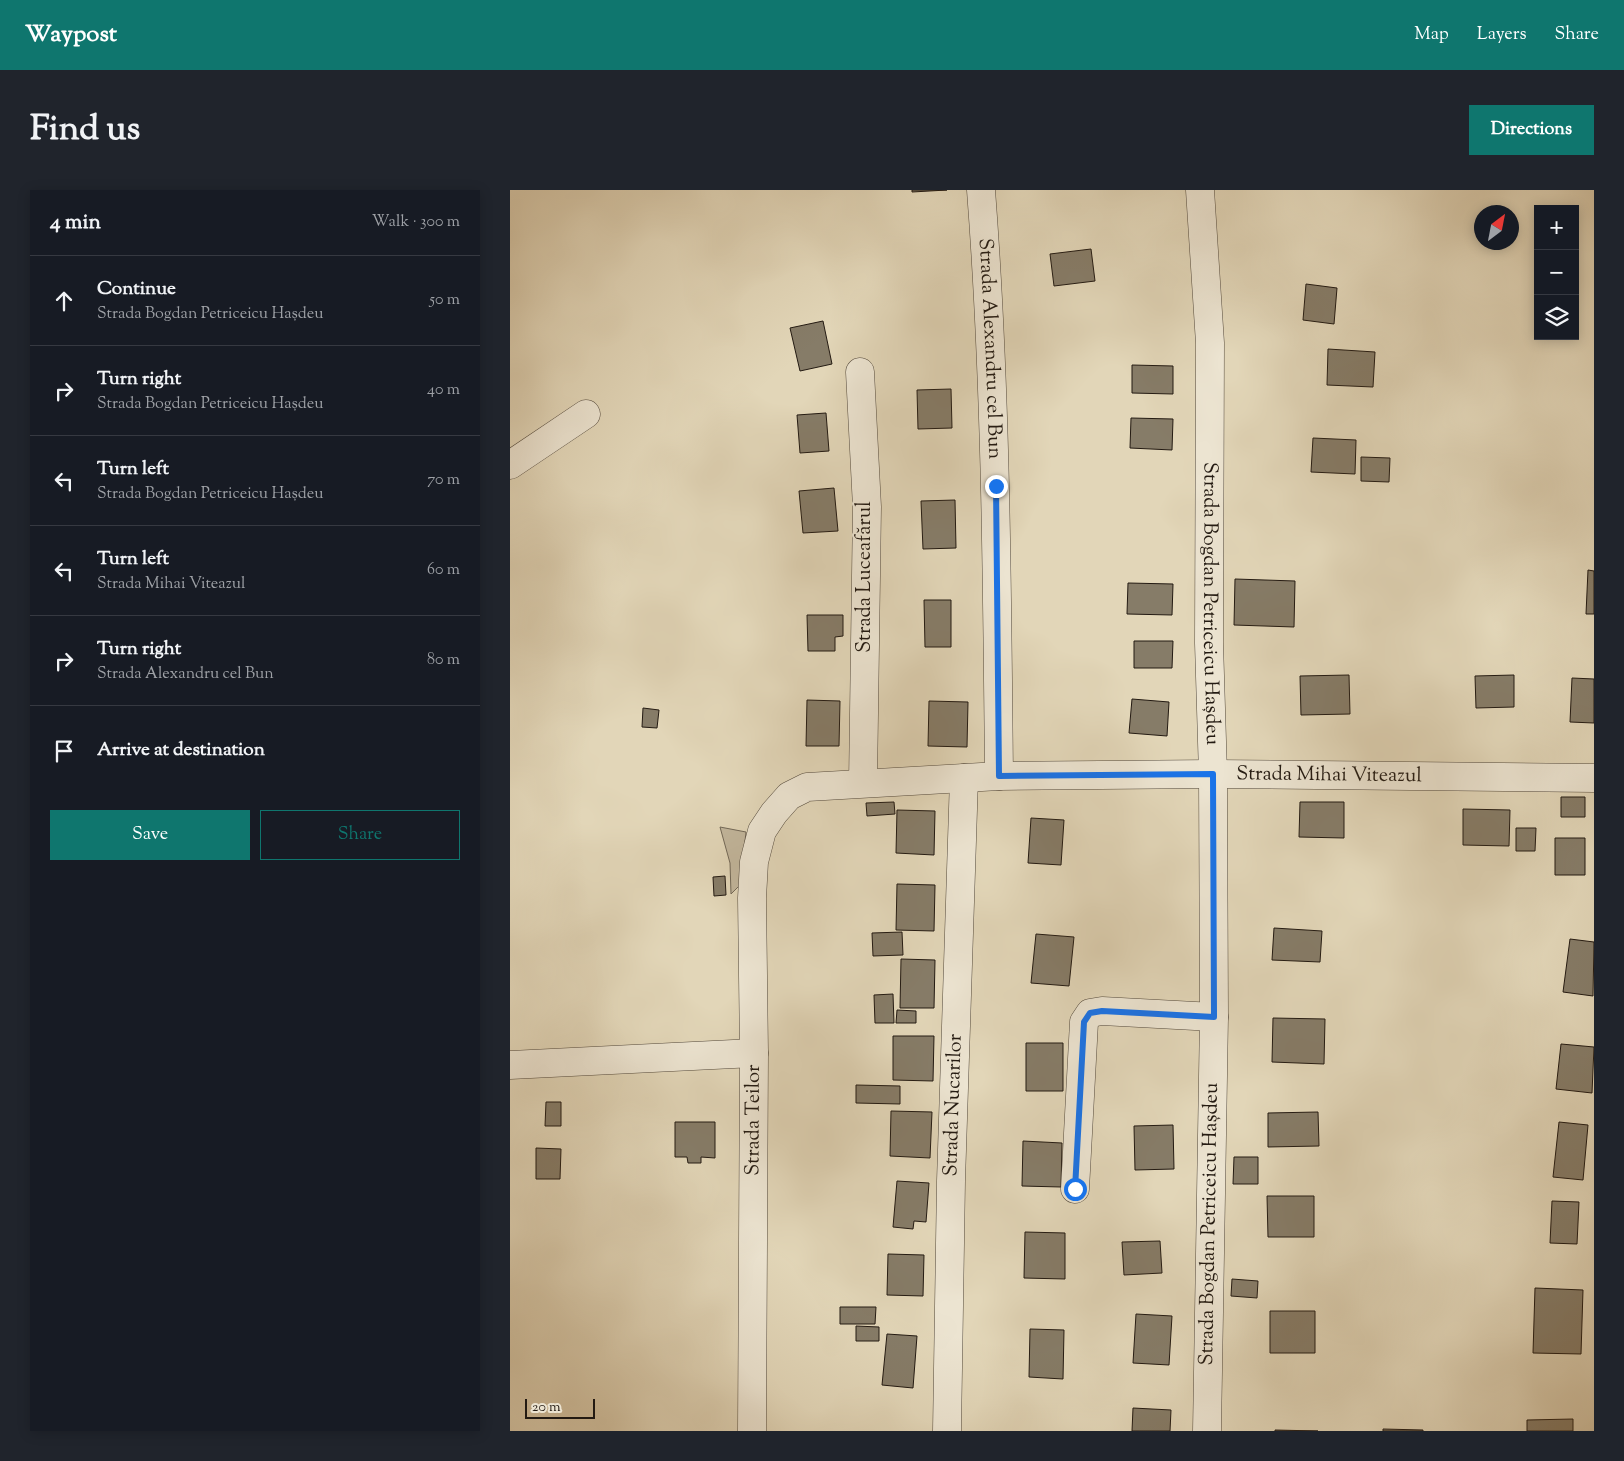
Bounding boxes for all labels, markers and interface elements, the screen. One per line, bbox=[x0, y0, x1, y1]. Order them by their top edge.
text: Waypost bbox=[25, 18, 117, 52]
text: Map bbox=[1414, 22, 1449, 48]
text: Layers bbox=[1477, 22, 1527, 48]
text: Share bbox=[1555, 22, 1599, 48]
text: Find us bbox=[30, 105, 140, 156]
button: Directions bbox=[1469, 105, 1594, 155]
north arrow bbox=[1474, 205, 1519, 250]
map controls bbox=[1534, 205, 1579, 340]
button: + bbox=[1534, 205, 1579, 250]
text: 4 min bbox=[50, 208, 101, 238]
text: Walk · 300 m bbox=[372, 211, 460, 234]
street label: Strada Alexandru cel Bun bbox=[970, 237, 1009, 460]
button: − bbox=[1534, 250, 1579, 295]
text: Continue bbox=[97, 276, 176, 303]
icon: ahead bbox=[50, 287, 78, 315]
text: 50 m bbox=[429, 289, 460, 312]
button: layers bbox=[1534, 295, 1579, 340]
text: Strada Bogdan Petriceicu Hașdeu bbox=[97, 303, 323, 326]
text: Turn right bbox=[97, 366, 181, 393]
icon: right bbox=[50, 377, 78, 405]
text: 40 m bbox=[427, 379, 460, 402]
text: Strada Bogdan Petriceicu Hașdeu bbox=[97, 393, 323, 416]
text: Turn left bbox=[97, 456, 169, 483]
street label: Strada Bogdan Petriceicu Hașdeu bbox=[1194, 462, 1227, 746]
icon: left bbox=[50, 467, 78, 495]
text: 70 m bbox=[427, 469, 460, 492]
route end bbox=[985, 475, 1008, 498]
text: Strada Bogdan Petriceicu Hașdeu bbox=[97, 483, 323, 506]
street label: Strada Luceafărul bbox=[851, 501, 880, 653]
text: Turn left bbox=[97, 546, 169, 573]
icon: left bbox=[50, 557, 78, 585]
text: 60 m bbox=[427, 559, 460, 582]
text: Strada Mihai Viteazul bbox=[97, 573, 245, 596]
text: Turn right bbox=[97, 636, 181, 663]
icon: right bbox=[50, 647, 78, 675]
text: 80 m bbox=[427, 649, 460, 672]
text: Strada Alexandru cel Bun bbox=[97, 663, 274, 686]
icon: arrive bbox=[50, 737, 78, 765]
text: Arrive at destination bbox=[97, 737, 265, 764]
street label: Strada Mihai Viteazul bbox=[1236, 760, 1423, 791]
button: Save bbox=[50, 810, 250, 860]
button: Share bbox=[260, 810, 460, 860]
street label: Strada Nucarilor bbox=[937, 1033, 970, 1177]
street label: Strada Teilor bbox=[739, 1064, 768, 1176]
street label: Strada Bogdan Petriceicu Hașdeu bbox=[1193, 1082, 1227, 1366]
route start bbox=[1064, 1178, 1087, 1201]
scale bar bbox=[525, 1396, 595, 1419]
text: 20 m bbox=[532, 1398, 561, 1418]

